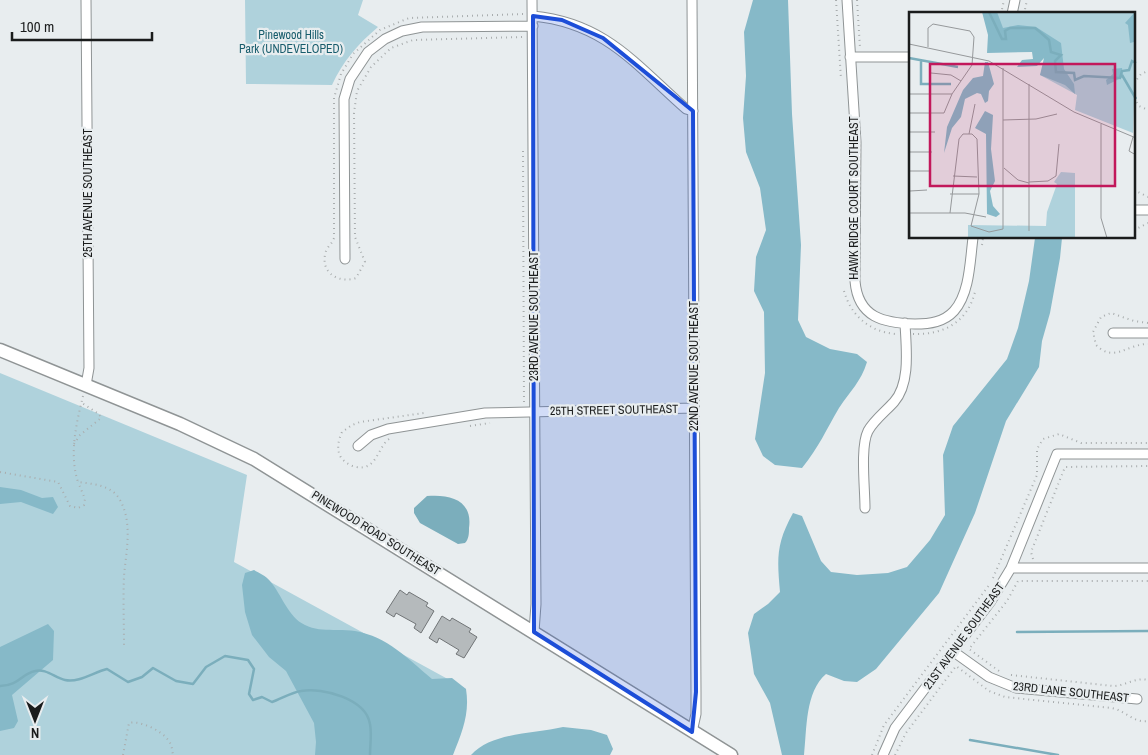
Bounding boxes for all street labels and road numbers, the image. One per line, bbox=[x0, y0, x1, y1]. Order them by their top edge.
street label: HAWK RIDGE COURT SOUTHEAST bbox=[846, 116, 862, 280]
street label: 25TH AVENUE SOUTHEAST bbox=[80, 129, 96, 257]
street label: 23RD AVENUE SOUTHEAST bbox=[526, 251, 542, 381]
street label: 22ND AVENUE SOUTHEAST bbox=[686, 301, 702, 431]
street label: 25TH STREET SOUTHEAST bbox=[550, 401, 678, 419]
street label: PINEWOOD ROAD SOUTHEAST bbox=[309, 487, 443, 579]
street label: 21ST AVENUE SOUTHEAST bbox=[920, 579, 1008, 693]
street label: 23RD LANE SOUTHEAST bbox=[1012, 678, 1130, 706]

